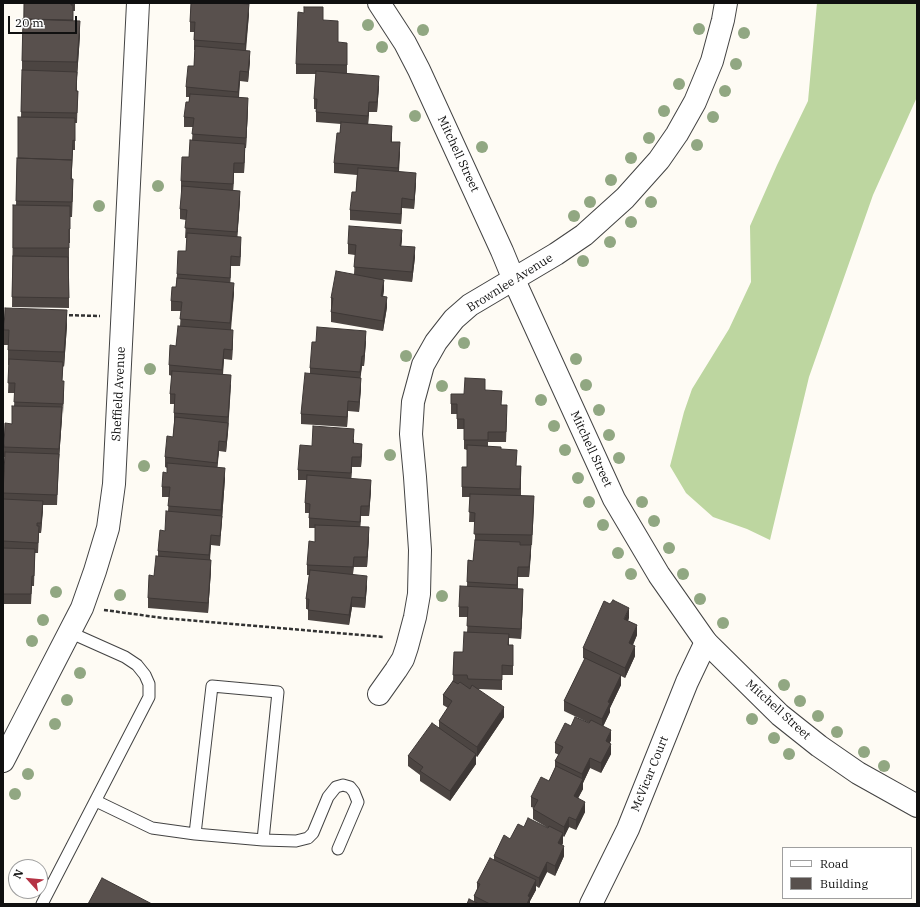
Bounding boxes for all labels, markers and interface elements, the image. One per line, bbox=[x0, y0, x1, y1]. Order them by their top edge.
scale bar bbox=[10, 8, 79, 34]
text: 20 m bbox=[15, 15, 44, 30]
street label: Mitchell Street bbox=[434, 114, 482, 194]
street label: Brownlee Avenue bbox=[464, 251, 556, 315]
street label: Sheffield Avenue bbox=[109, 346, 129, 442]
street label: Mitchell Street bbox=[567, 409, 615, 489]
street label: Mitchell Street bbox=[743, 677, 813, 743]
street label: McVicar Court bbox=[628, 734, 672, 814]
legend bbox=[782, 847, 912, 899]
text: Road bbox=[820, 856, 849, 871]
north arrow bbox=[8, 859, 48, 899]
text: N bbox=[10, 867, 26, 881]
text: Building bbox=[820, 876, 868, 891]

